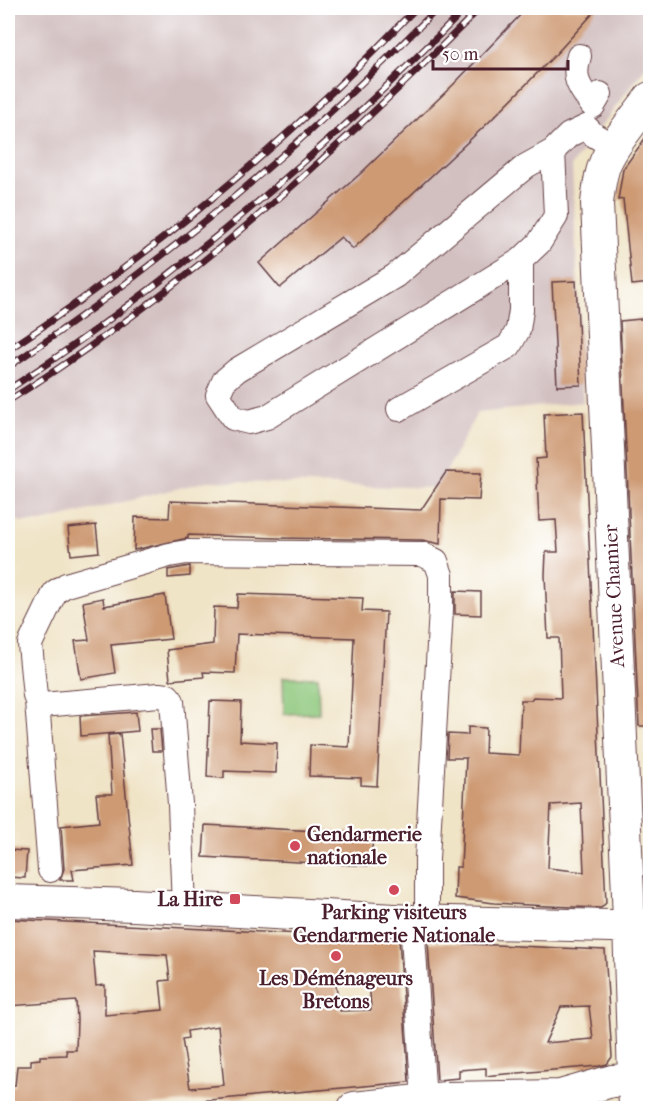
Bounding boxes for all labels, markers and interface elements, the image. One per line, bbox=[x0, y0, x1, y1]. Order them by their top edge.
scale bar bbox=[433, 33, 568, 71]
text: 50 m bbox=[442, 44, 479, 65]
street label: Avenue Chamier bbox=[599, 523, 629, 669]
place label: Gendarmerie nationale bbox=[306, 823, 422, 869]
marker: Gendarmerie nationale bbox=[288, 839, 302, 853]
marker: Parking visiteurs Gendarmerie Nationale bbox=[387, 883, 401, 897]
place label: La Hire bbox=[157, 888, 223, 911]
marker: La Hire bbox=[228, 892, 242, 906]
place label: Parking visiteurs Gendarmerie Nationale bbox=[293, 901, 495, 947]
marker: Les Déménageurs Bretons bbox=[329, 949, 343, 963]
place label: Les Déménageurs Bretons bbox=[259, 967, 414, 1013]

